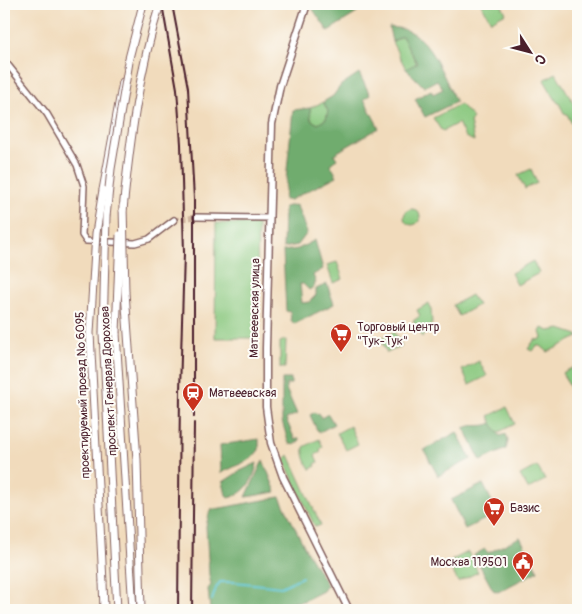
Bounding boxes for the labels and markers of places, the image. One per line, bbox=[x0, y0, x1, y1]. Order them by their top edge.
place label: Торговый центр "Тук-Тук" bbox=[357, 320, 440, 349]
supermarket icon: Торговый центр "Тук-Тук" bbox=[329, 322, 353, 353]
station icon: Матвеевская bbox=[181, 381, 205, 412]
place label: Матвеевская bbox=[209, 386, 277, 401]
supermarket icon: Базис bbox=[482, 496, 506, 527]
place label: Базис bbox=[510, 501, 540, 516]
public building icon: Москва 119501 bbox=[511, 550, 535, 581]
place label: Москва 119501 bbox=[431, 555, 507, 570]

